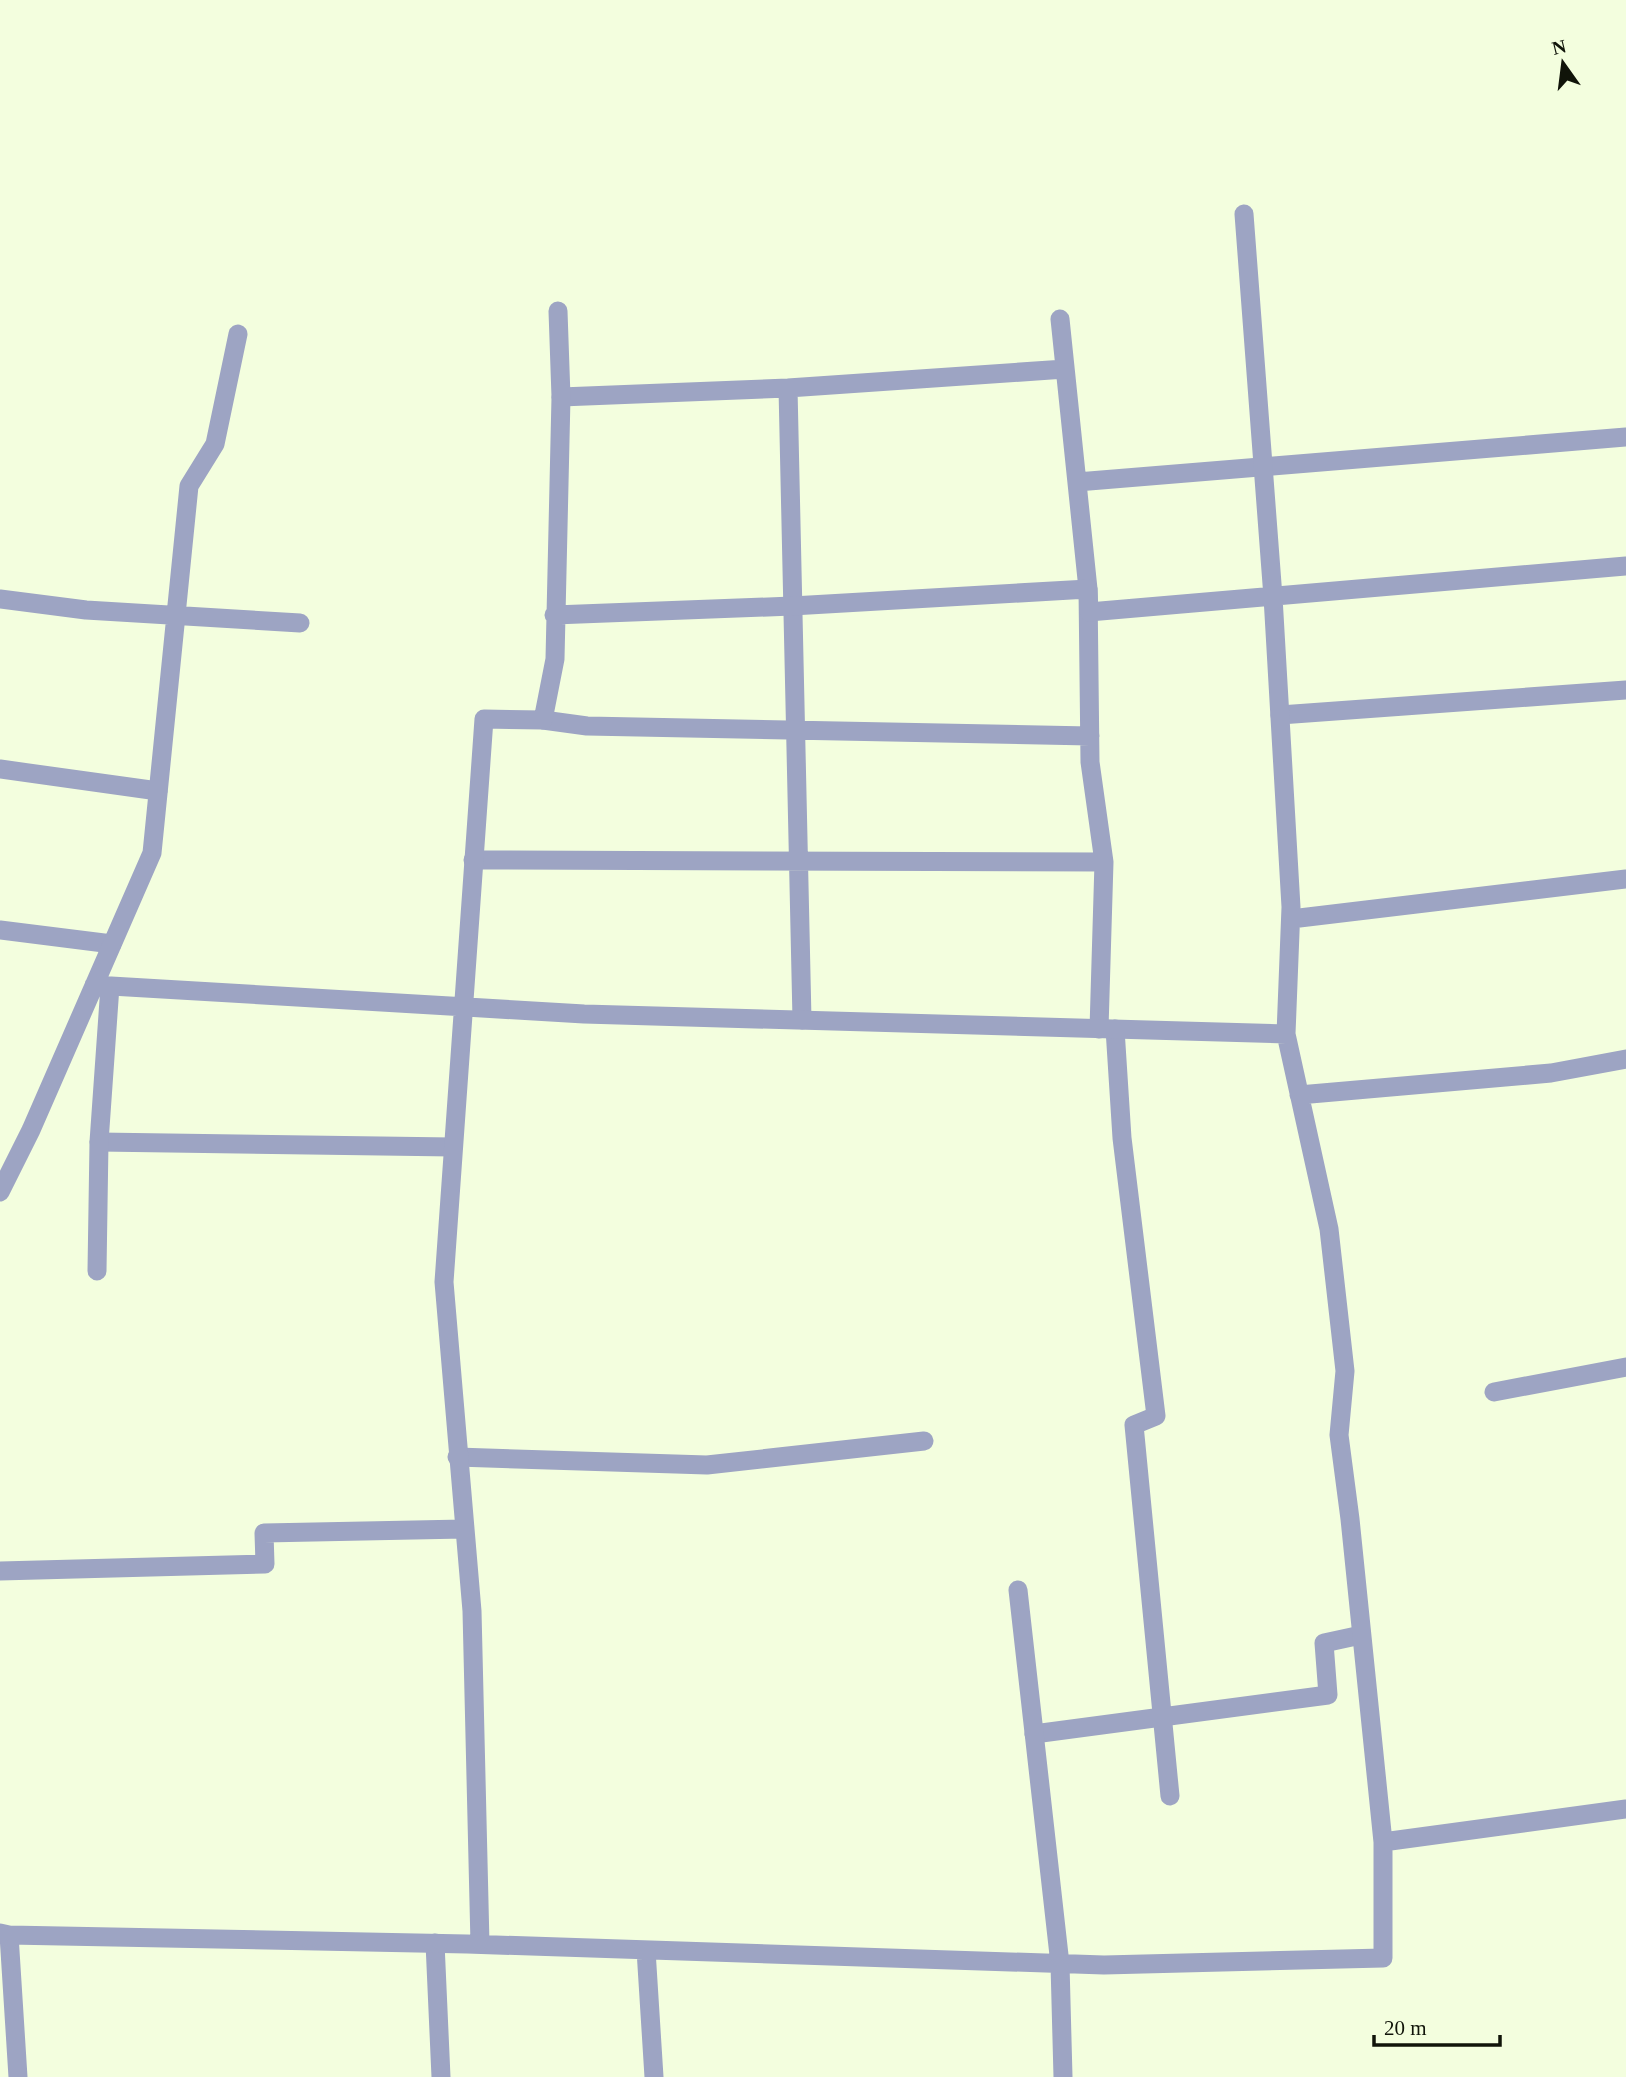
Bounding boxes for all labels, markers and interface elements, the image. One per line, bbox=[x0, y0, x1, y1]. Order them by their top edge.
north arrow bbox=[1528, 28, 1598, 98]
text: N bbox=[1550, 35, 1568, 59]
scale bar bbox=[1374, 2004, 1500, 2048]
text: 20 m bbox=[1384, 2016, 1427, 2040]

